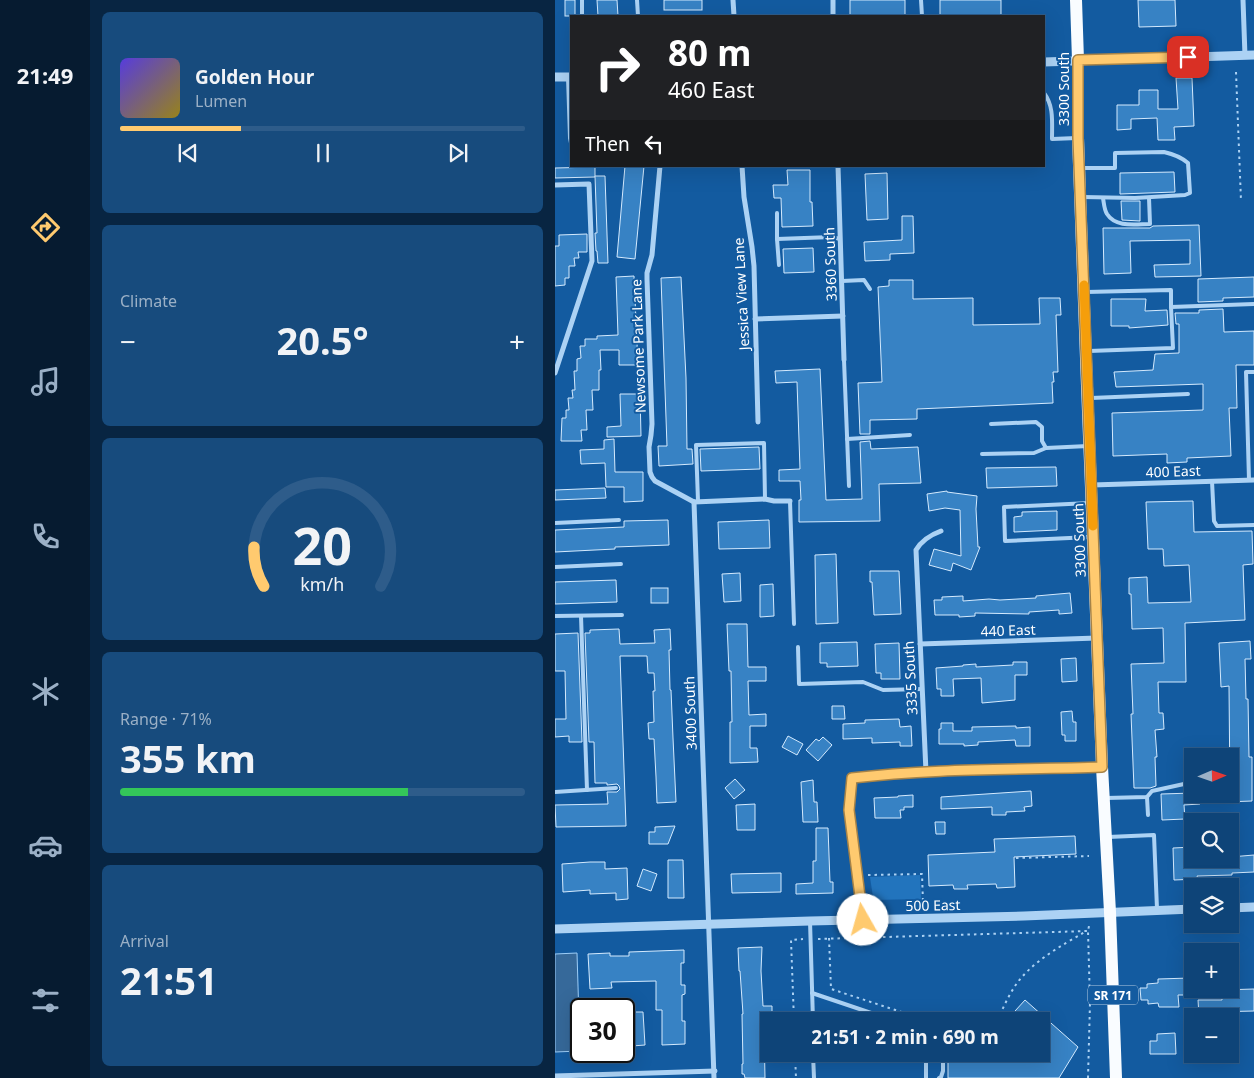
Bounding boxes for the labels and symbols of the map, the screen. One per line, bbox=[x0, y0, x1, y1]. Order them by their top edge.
pin bbox=[1167, 36, 1209, 78]
street label: 3300 South bbox=[1054, 52, 1073, 126]
street label: 3360 South bbox=[819, 227, 841, 301]
street label: Jessica View Lane bbox=[729, 237, 754, 353]
street label: Newsome Park Lane bbox=[626, 279, 650, 413]
street label: 400 East bbox=[1145, 461, 1201, 481]
street label: 3300 South bbox=[1068, 503, 1090, 577]
street label: 440 East bbox=[980, 620, 1036, 640]
street label: 3335 South bbox=[899, 640, 921, 716]
street label: 3400 South bbox=[679, 676, 701, 750]
north arrow bbox=[1184, 748, 1239, 802]
position arrow bbox=[836, 893, 888, 945]
street label: 500 East bbox=[905, 895, 961, 915]
road number: SR 171 bbox=[1088, 986, 1138, 1004]
speed limit sign: 30 bbox=[570, 998, 635, 1063]

